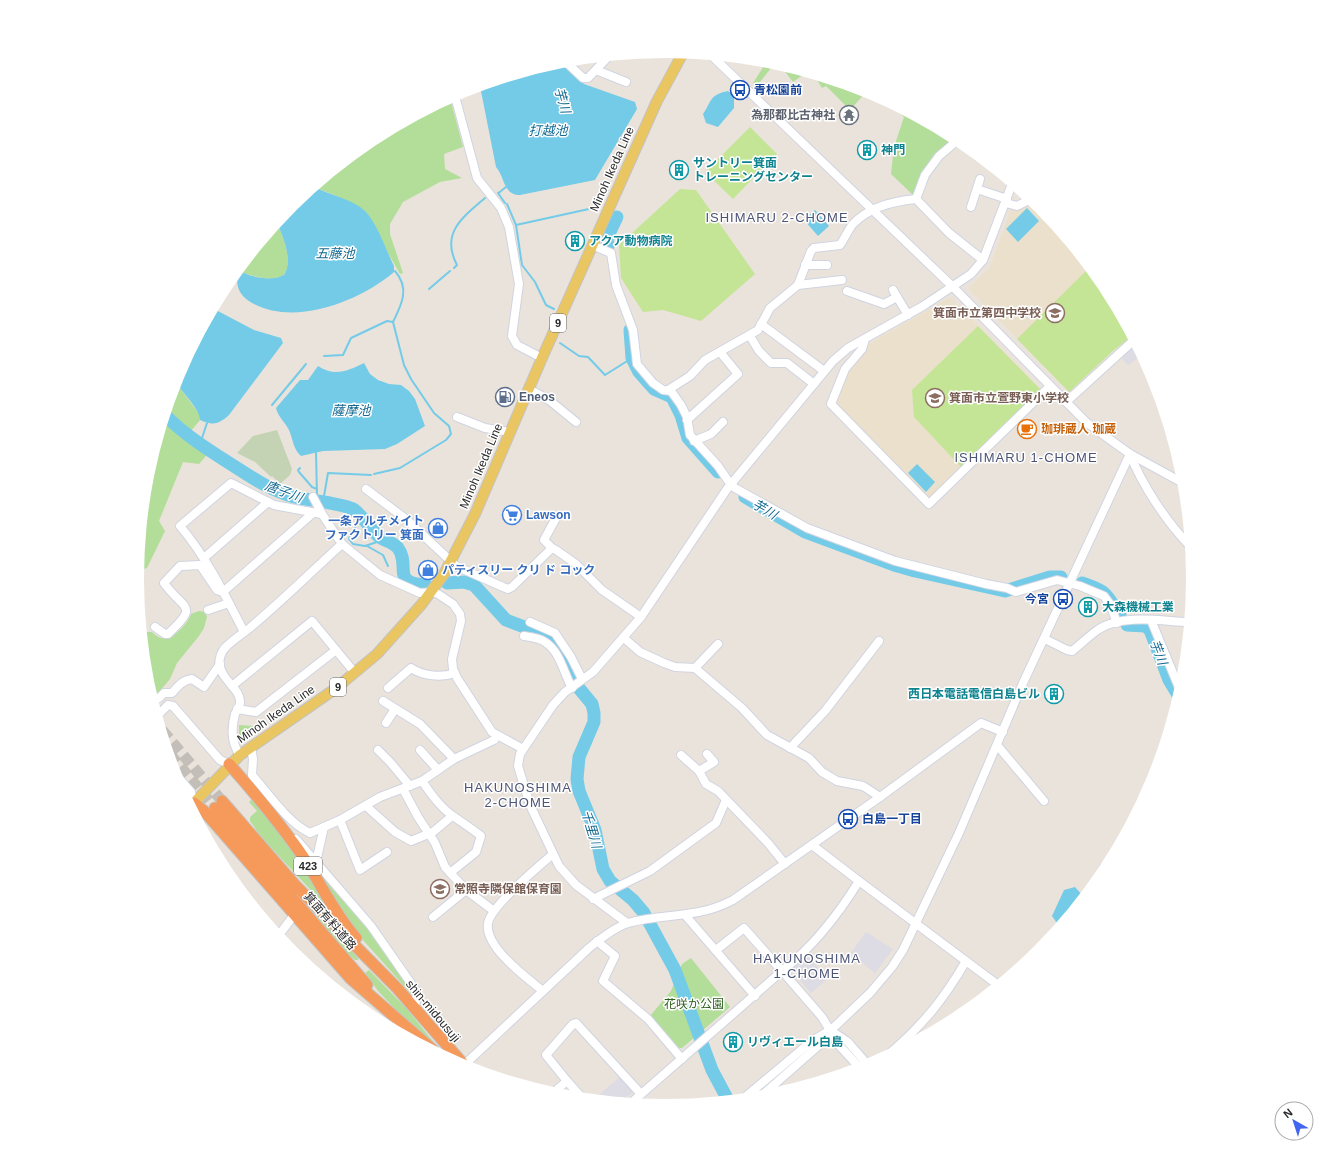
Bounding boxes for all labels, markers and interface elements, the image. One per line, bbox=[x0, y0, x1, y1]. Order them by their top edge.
bus stop icon: 青松園前 bbox=[729, 79, 751, 101]
place label: 青松園前 bbox=[754, 83, 802, 97]
water label: 芋川 bbox=[552, 86, 574, 117]
temple icon: 為那都比古神社 bbox=[838, 104, 860, 126]
place label: 為那都比古神社 bbox=[751, 108, 835, 122]
water label: 打越池 bbox=[528, 123, 569, 138]
street label: Minoh Ikeda Line bbox=[587, 124, 637, 214]
building icon: 神門 bbox=[856, 139, 878, 161]
place label: 神門 bbox=[881, 143, 905, 157]
place label: サントリー箕面 トレーニングセンター bbox=[693, 156, 813, 184]
building icon: サントリー箕面 トレーニングセンター bbox=[668, 159, 690, 181]
district label: ISHIMARU 2-CHOME bbox=[705, 210, 849, 225]
building icon: アクア動物病院 bbox=[564, 230, 586, 252]
place label: アクア動物病院 bbox=[589, 234, 672, 248]
water label: 五藤池 bbox=[315, 246, 356, 261]
school or university icon: 箕面市立第四中学校 bbox=[1044, 302, 1066, 324]
place label: 箕面市立第四中学校 bbox=[933, 306, 1041, 320]
road number: 9 bbox=[550, 314, 566, 332]
fuel station icon: Eneos bbox=[494, 386, 516, 408]
school or university icon: 箕面市立萱野東小学校 bbox=[924, 387, 946, 409]
place label: Eneos bbox=[519, 390, 555, 404]
place label: 箕面市立萱野東小学校 bbox=[949, 391, 1069, 405]
water label: 薩摩池 bbox=[331, 403, 372, 418]
cafe icon: 珈琲蔵人 珈蔵 bbox=[1016, 418, 1038, 440]
street label: Minoh Ikeda Line bbox=[457, 421, 505, 511]
place label: 珈琲蔵人 珈蔵 bbox=[1041, 422, 1116, 436]
district label: ISHIMARU 1-CHOME bbox=[954, 450, 1098, 465]
water label: 唐子川 bbox=[263, 478, 307, 506]
water label: 芋川 bbox=[750, 496, 781, 523]
supermarket icon: Lawson bbox=[501, 504, 523, 526]
place label: Lawson bbox=[526, 508, 571, 522]
place label: 一条アルチメイト ファクトリー 箕面 bbox=[325, 514, 424, 542]
shop icon: 一条アルチメイト ファクトリー 箕面 bbox=[427, 517, 449, 539]
shop icon: パティスリー クリ ド コック bbox=[417, 559, 439, 581]
place label: パティスリー クリ ド コック bbox=[442, 563, 595, 577]
bus stop icon: 今宮 bbox=[1052, 588, 1074, 610]
place label: 今宮 bbox=[1025, 592, 1049, 606]
building icon: 大森機械工業 bbox=[1077, 596, 1099, 618]
place label: 大森機械工業 bbox=[1102, 600, 1174, 614]
water label: 芋川 bbox=[1147, 637, 1171, 669]
road number: 9 bbox=[330, 678, 346, 696]
street label: Minoh Ikeda Line bbox=[235, 682, 318, 746]
building icon: 西日本電話電信白島ビル bbox=[1043, 683, 1065, 705]
place label: 西日本電話電信白島ビル bbox=[908, 687, 1040, 701]
district label: HAKUNOSHIMA 2-CHOME bbox=[464, 780, 572, 810]
water label: 千里川 bbox=[579, 808, 605, 852]
bus stop icon: 白島一丁目 bbox=[837, 808, 859, 830]
place label: 白島一丁目 bbox=[862, 812, 922, 826]
road number: 423 bbox=[294, 857, 322, 875]
school or university icon: 常照寺隣保館保育園 bbox=[429, 878, 451, 900]
place label: 常照寺隣保館保育園 bbox=[454, 882, 562, 896]
street label: 箕面有料道路 bbox=[301, 889, 359, 953]
district label: HAKUNOSHIMA 1-CHOME bbox=[753, 951, 861, 981]
street label: shin-midousuji bbox=[403, 977, 463, 1045]
park label: 花咲か公園 bbox=[664, 997, 724, 1011]
building icon: リヴィエール白島 bbox=[722, 1031, 744, 1053]
place label: リヴィエール白島 bbox=[747, 1035, 843, 1049]
north arrow bbox=[1274, 1101, 1314, 1141]
text: N bbox=[1281, 1106, 1295, 1120]

